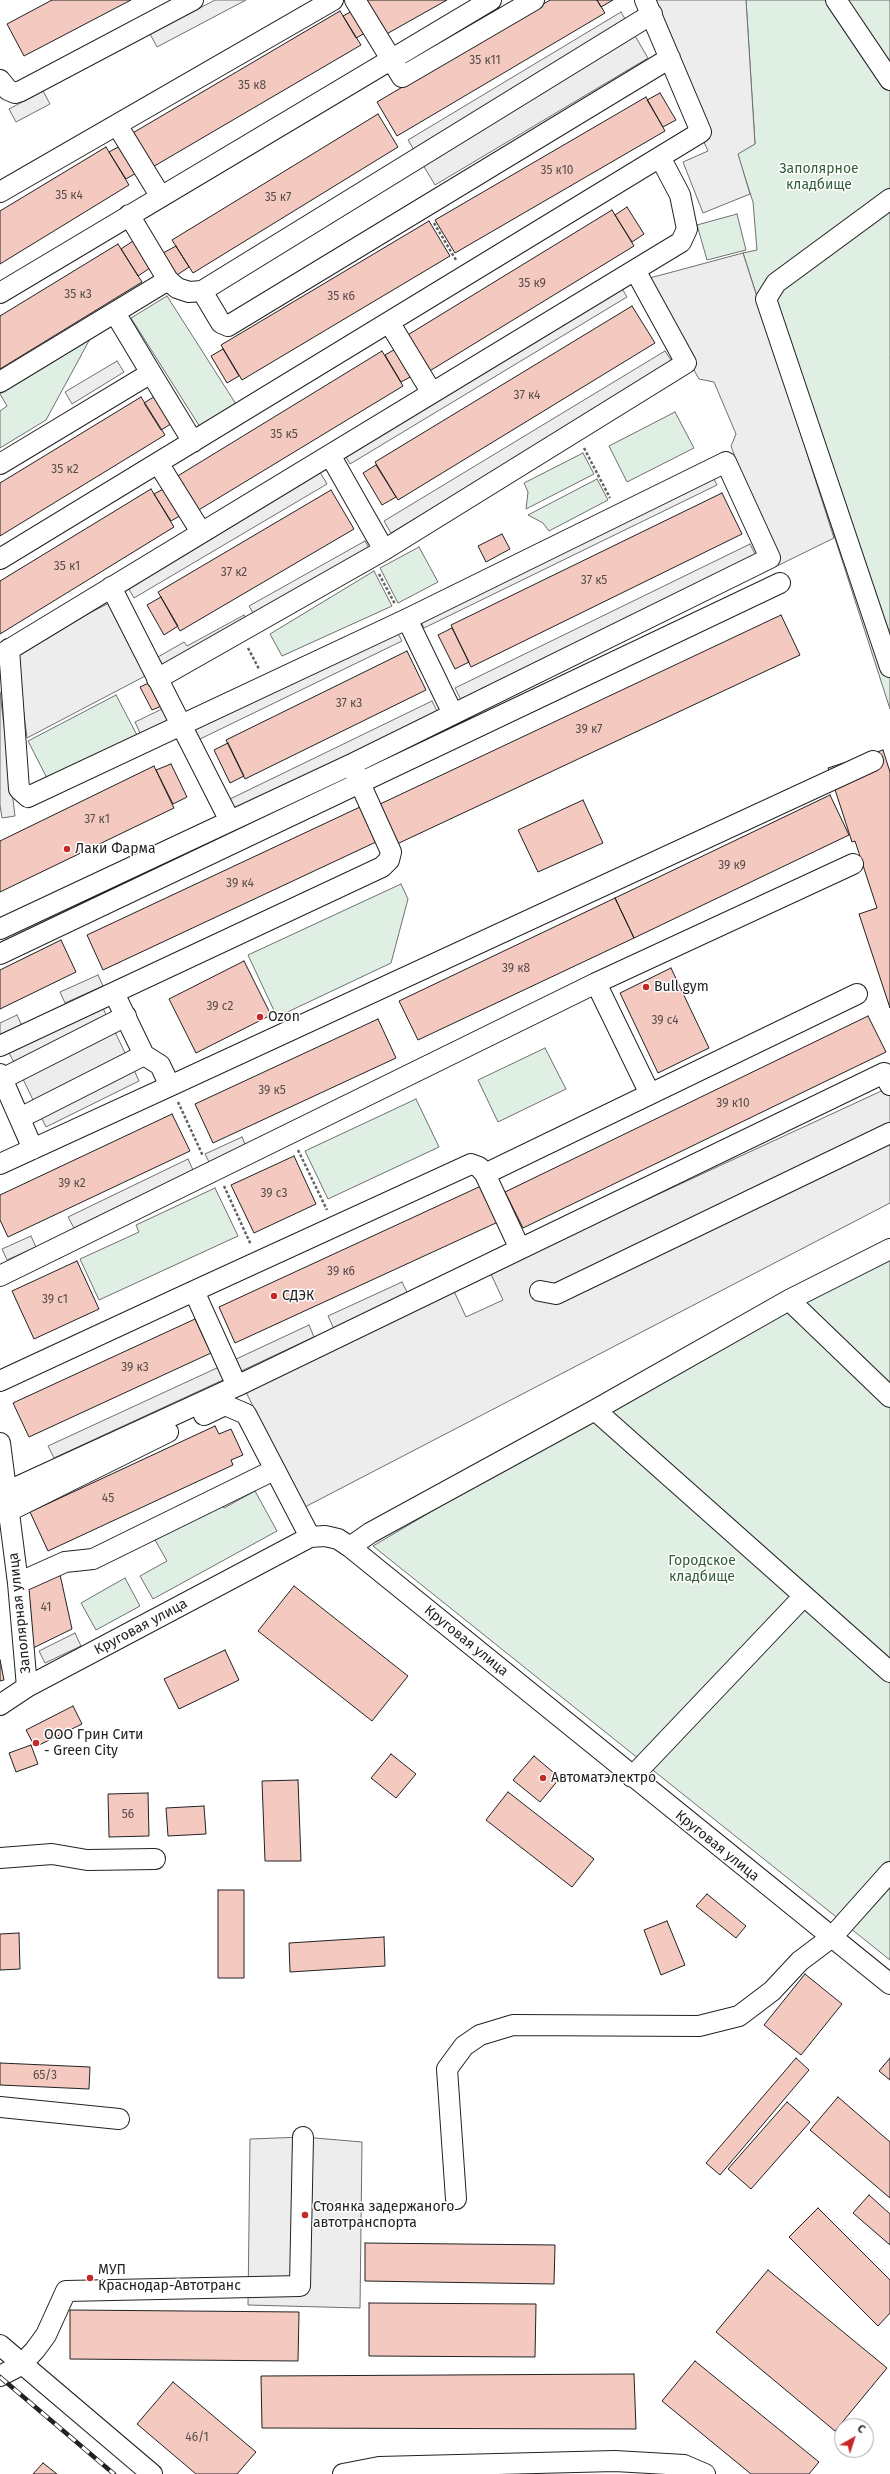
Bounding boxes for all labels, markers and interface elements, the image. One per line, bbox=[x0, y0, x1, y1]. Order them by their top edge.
house number: 35 к11 bbox=[469, 54, 501, 68]
house number: 35 к8 bbox=[238, 79, 266, 93]
park label: Заполярное кладбище bbox=[779, 161, 859, 194]
house number: 35 к10 bbox=[540, 164, 574, 178]
house number: 35 к4 bbox=[55, 189, 83, 203]
house number: 35 к7 bbox=[265, 191, 291, 205]
house number: 35 к9 bbox=[518, 277, 546, 291]
house number: 35 к3 bbox=[64, 288, 92, 302]
house number: 35 к6 bbox=[327, 290, 355, 304]
house number: 37 к4 bbox=[514, 389, 540, 403]
house number: 35 к5 bbox=[270, 428, 298, 442]
house number: 35 к2 bbox=[51, 463, 79, 477]
house number: 35 к1 bbox=[54, 560, 80, 574]
house number: 37 к2 bbox=[221, 566, 247, 580]
house number: 37 к5 bbox=[581, 574, 607, 588]
house number: 37 к3 bbox=[336, 697, 362, 711]
house number: 39 к7 bbox=[576, 723, 602, 737]
house number: 37 к1 bbox=[84, 813, 110, 827]
place label: Лаки Фарма bbox=[75, 841, 155, 857]
marker: Лаки Фарма bbox=[62, 844, 72, 854]
house number: 39 к9 bbox=[718, 859, 746, 873]
house number: 39 к4 bbox=[226, 877, 254, 891]
house number: 39 к8 bbox=[502, 962, 530, 976]
place label: Bull gym bbox=[654, 979, 709, 995]
marker: Bull gym bbox=[641, 982, 651, 992]
house number: 39 с2 bbox=[207, 1000, 233, 1014]
place label: Ozon bbox=[268, 1009, 300, 1025]
marker: Ozon bbox=[255, 1012, 265, 1022]
house number: 39 с4 bbox=[651, 1014, 679, 1028]
house number: 39 к5 bbox=[258, 1084, 286, 1098]
house number: 39 к10 bbox=[716, 1097, 750, 1111]
house number: 39 к2 bbox=[58, 1177, 86, 1191]
house number: 39 с3 bbox=[260, 1187, 288, 1201]
house number: 39 к6 bbox=[327, 1265, 355, 1279]
place label: СДЭК bbox=[282, 1288, 314, 1304]
marker: СДЭК bbox=[269, 1291, 279, 1301]
house number: 39 с1 bbox=[42, 1293, 68, 1307]
house number: 39 к3 bbox=[121, 1361, 149, 1375]
house number: 45 bbox=[102, 1492, 114, 1506]
street label: Заполярная улица bbox=[5, 1552, 35, 1674]
park label: Городское кладбище bbox=[668, 1553, 736, 1586]
street label: Круговая улица bbox=[92, 1595, 190, 1659]
house number: 41 bbox=[41, 1601, 51, 1615]
street label: Круговая улица bbox=[421, 1602, 511, 1680]
place label: ООО Грин Сити - Green City bbox=[44, 1727, 143, 1760]
marker: ООО Грин Сити - Green City bbox=[31, 1738, 41, 1748]
place label: Автоматэлектро bbox=[551, 1770, 656, 1786]
marker: Автоматэлектро bbox=[538, 1773, 548, 1783]
street label: Круговая улица bbox=[672, 1807, 762, 1885]
house number: 56 bbox=[122, 1808, 134, 1822]
house number: 65/3 bbox=[33, 2069, 57, 2083]
place label: Стоянка задержаного автотранспорта bbox=[313, 2199, 454, 2232]
marker: Стоянка задержаного автотранспорта bbox=[300, 2210, 310, 2220]
place label: МУП Краснодар-Автотранс bbox=[98, 2262, 241, 2294]
marker: МУП Краснодар-Автотранс bbox=[85, 2273, 95, 2283]
north arrow bbox=[834, 2418, 874, 2458]
text: С bbox=[855, 2422, 868, 2436]
house number: 46/1 bbox=[185, 2431, 209, 2445]

